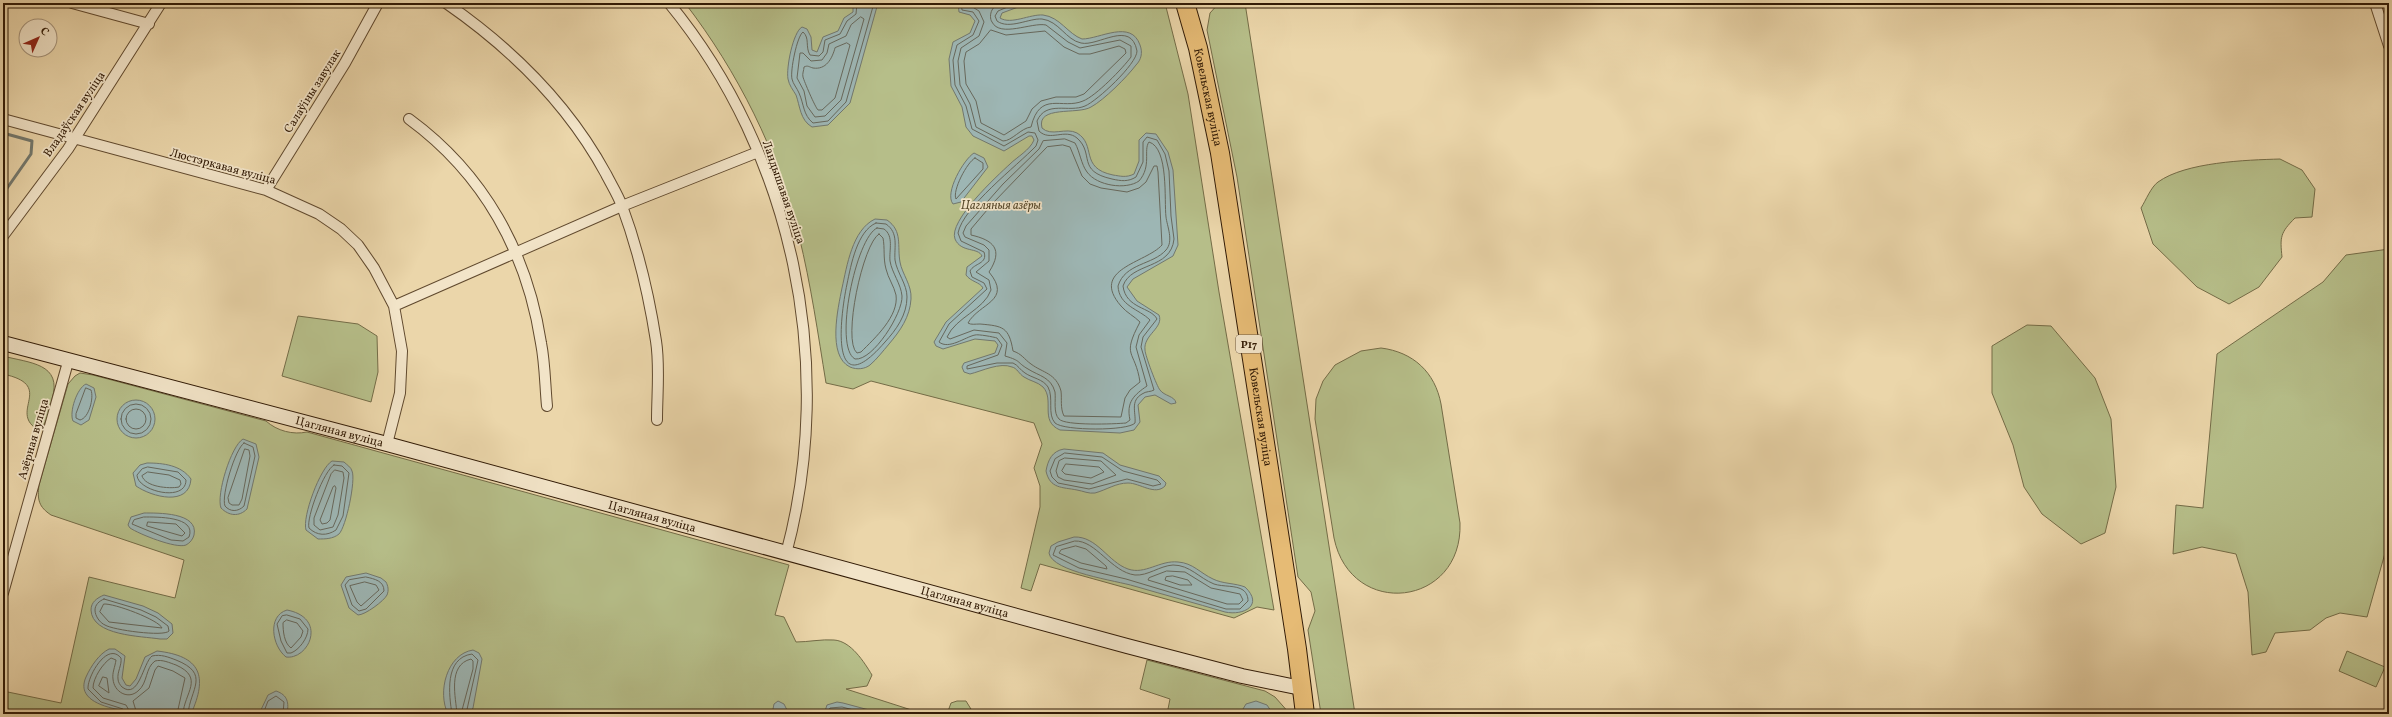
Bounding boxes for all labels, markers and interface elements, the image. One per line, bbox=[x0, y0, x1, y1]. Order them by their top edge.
north arrow bbox=[18, 18, 58, 58]
text: С bbox=[36, 24, 52, 40]
street label: Салаўіны завулак bbox=[281, 46, 345, 136]
street label: Ковельская вуліца bbox=[1189, 47, 1225, 148]
street label: Владаўская вуліца bbox=[40, 69, 110, 161]
street label: Ландышавая вуліца bbox=[758, 138, 808, 246]
street label: Люстэркавая вуліца bbox=[168, 145, 278, 189]
park label: Цагляныя азёры bbox=[961, 198, 1041, 214]
road number: Р17 bbox=[1236, 335, 1262, 353]
street label: Ковельская вуліца bbox=[1244, 366, 1276, 468]
street label: Азёрная вуліца bbox=[15, 397, 53, 482]
street label: Цагляная вуліца bbox=[293, 413, 385, 452]
street label: Цагляная вуліца bbox=[606, 498, 698, 537]
street label: Цагляная вуліца bbox=[919, 583, 1010, 622]

